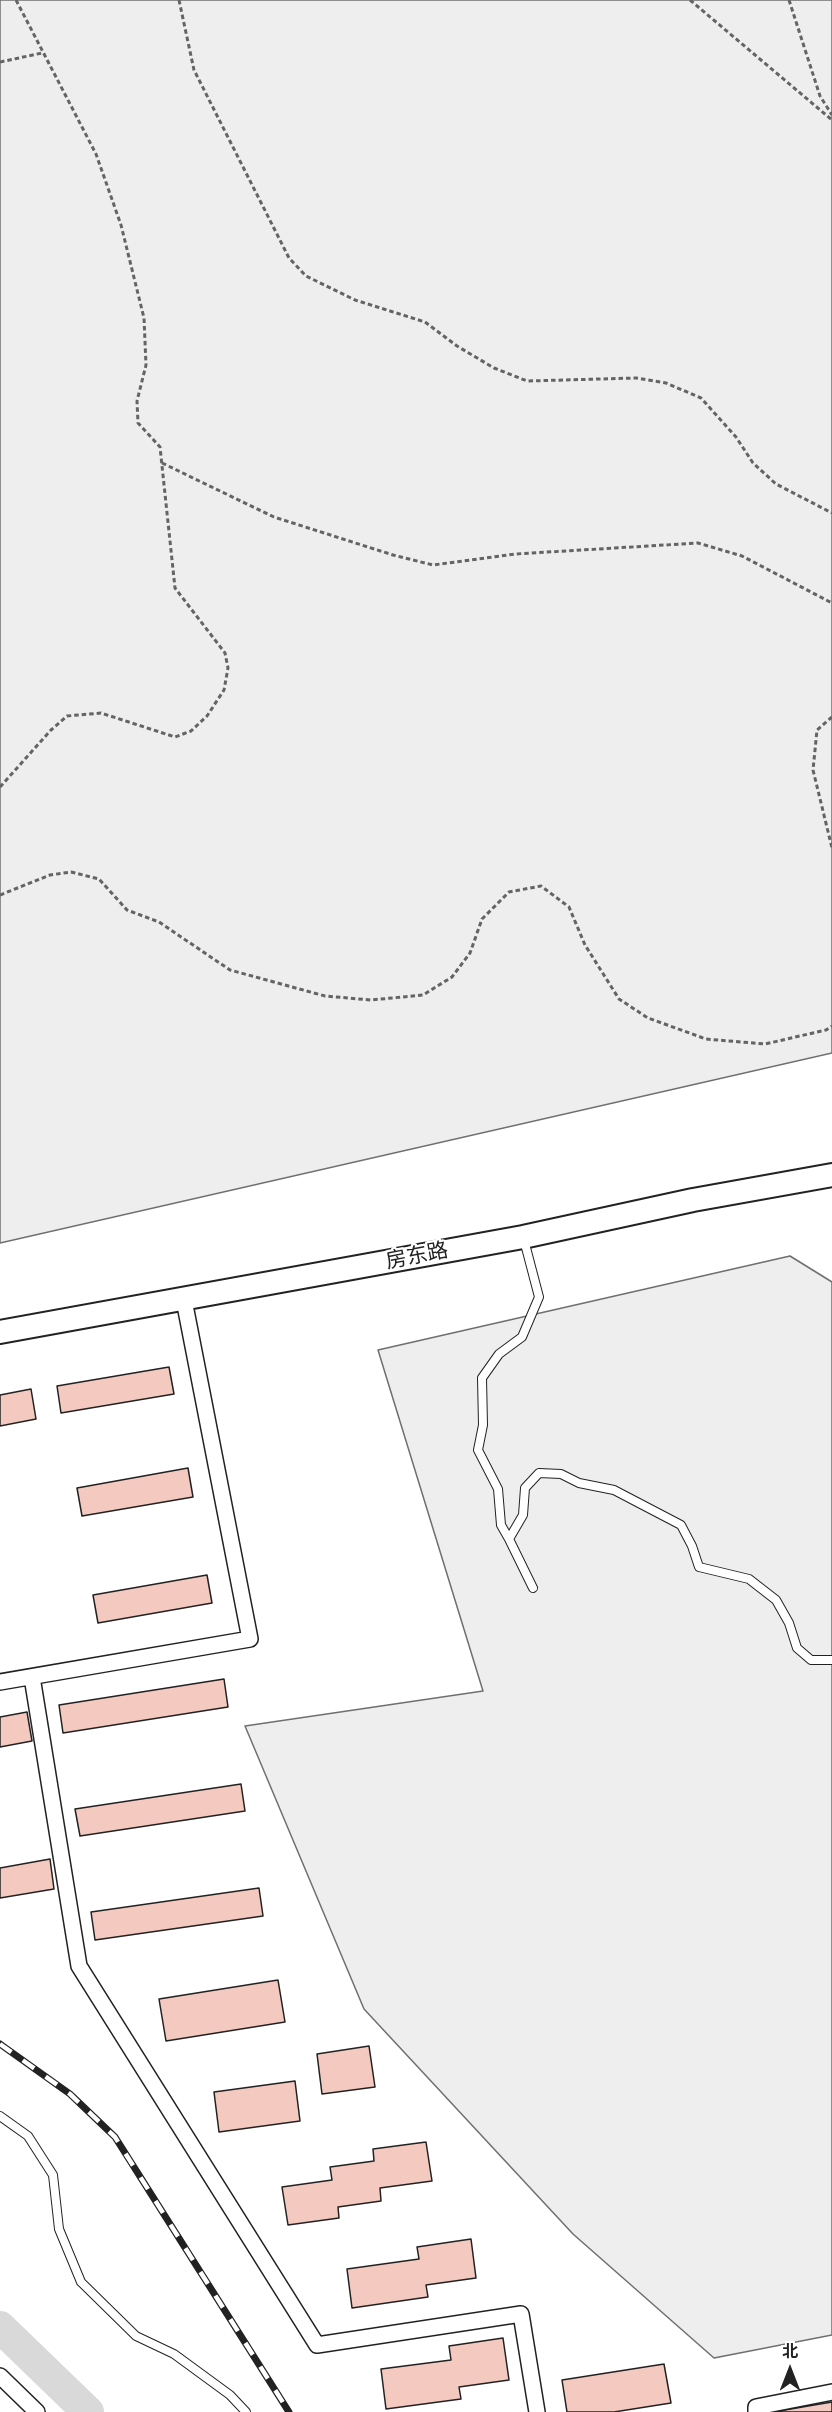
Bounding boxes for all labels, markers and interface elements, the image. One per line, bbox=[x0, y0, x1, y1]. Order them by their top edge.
street label: 房东路 bbox=[384, 1238, 450, 1274]
north arrow bbox=[760, 2340, 820, 2400]
text: 北 bbox=[782, 2343, 798, 2360]

